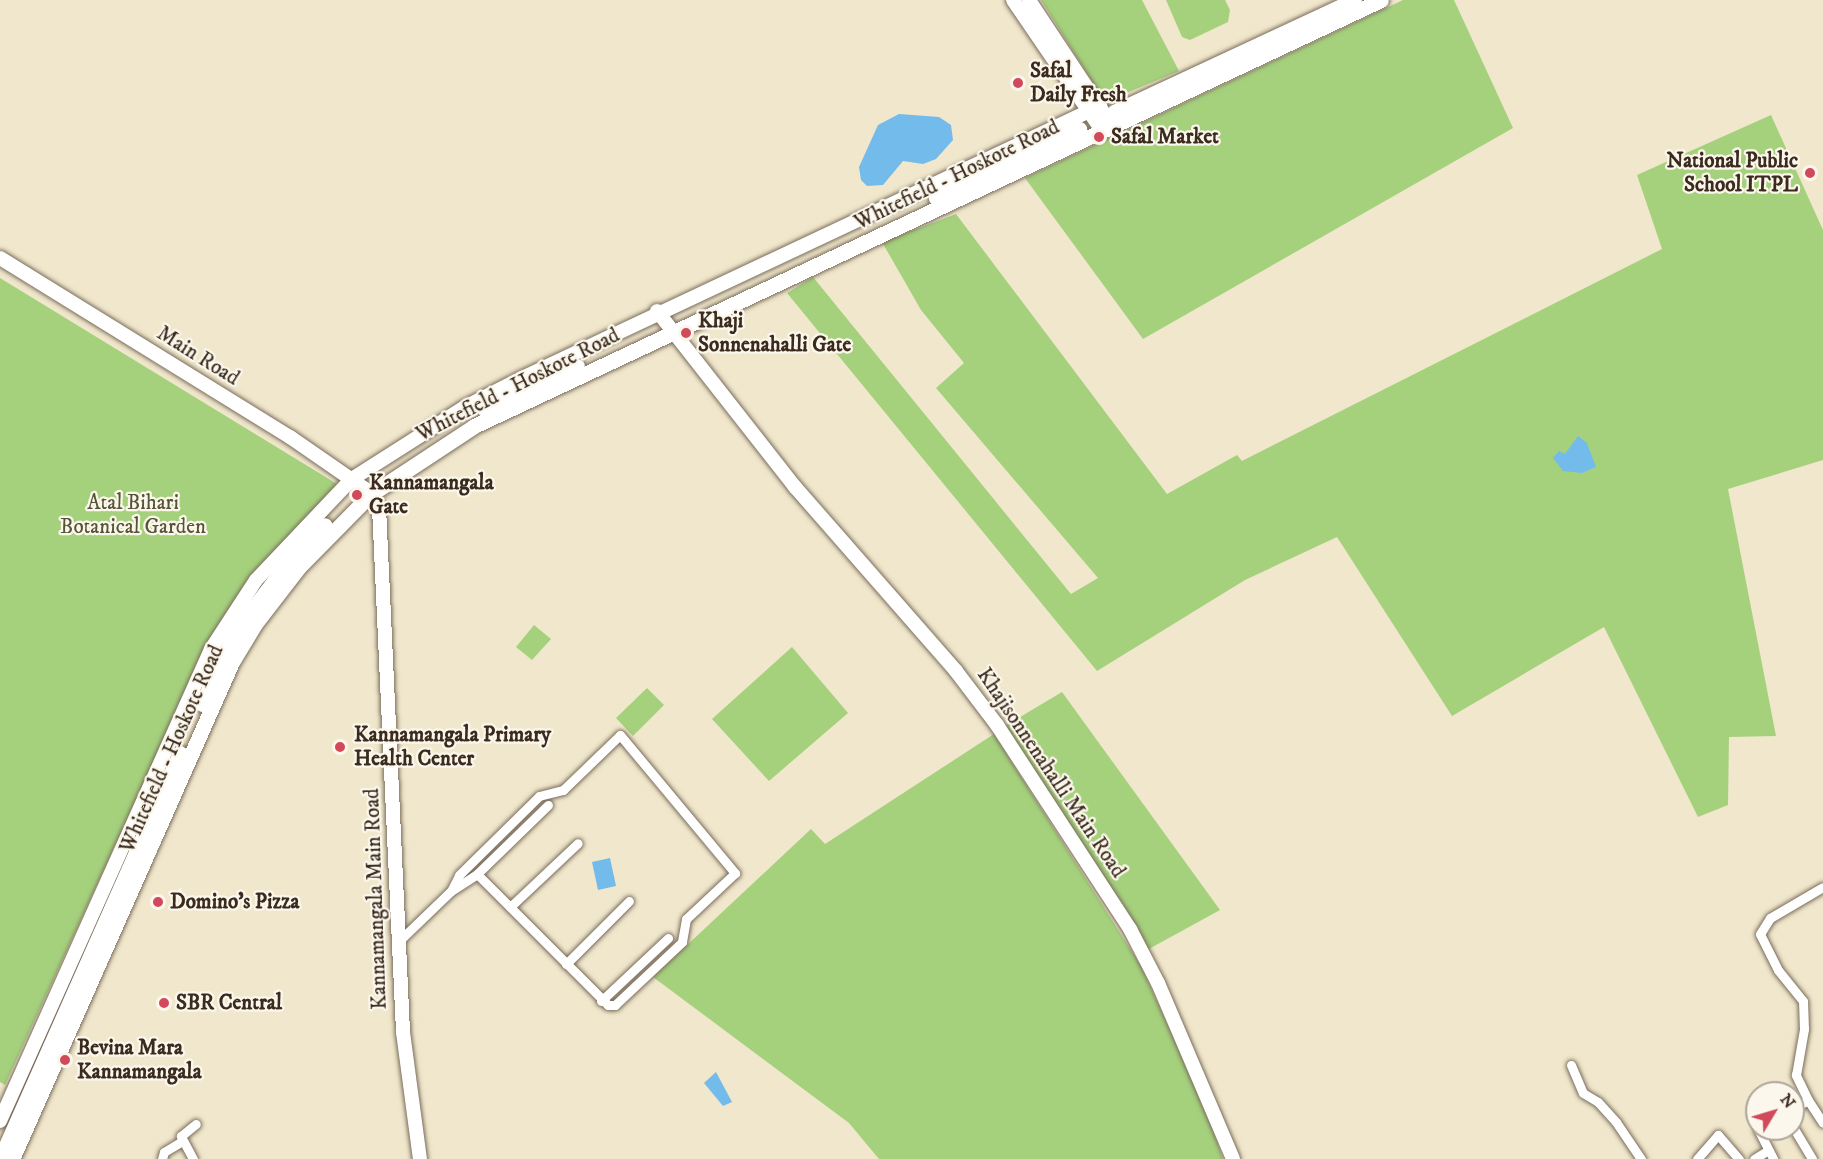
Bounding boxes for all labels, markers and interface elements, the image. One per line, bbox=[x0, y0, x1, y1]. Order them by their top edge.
place label: Safal Daily Fresh bbox=[1030, 58, 1127, 108]
marker: Safal Daily Fresh bbox=[1011, 76, 1025, 90]
street label: Whitefield - Hoskote Road bbox=[850, 114, 1064, 236]
place label: Safal Market bbox=[1111, 124, 1219, 150]
marker: Safal Market bbox=[1092, 130, 1106, 144]
place label: National Public School ITPL bbox=[1666, 148, 1798, 198]
marker: National Public School ITPL bbox=[1803, 166, 1817, 180]
place label: Khaji Sonnenahalli Gate bbox=[698, 308, 851, 358]
street label: Main Road bbox=[152, 321, 244, 391]
street label: Whitefield - Hoskote Road bbox=[412, 323, 624, 447]
marker: Khaji Sonnenahalli Gate bbox=[679, 326, 693, 340]
place label: Kannamangala Gate bbox=[369, 470, 494, 520]
marker: Kannamangala Gate bbox=[350, 488, 364, 502]
park label: Atal Bihari Botanical Garden bbox=[60, 490, 206, 540]
street label: Whitefield - Hoskote Road bbox=[115, 641, 229, 857]
street label: Khajisonnenahalli Main Road bbox=[971, 663, 1131, 883]
place label: Kannamangala Primary Health Center bbox=[354, 722, 551, 772]
marker: Kannamangala Primary Health Center bbox=[331, 738, 349, 756]
street label: Kannamangala Main Road bbox=[360, 788, 392, 1010]
place label: Domino's Pizza bbox=[170, 889, 300, 915]
marker: Domino's Pizza bbox=[151, 895, 165, 909]
place label: SBR Central bbox=[176, 990, 282, 1016]
marker: SBR Central bbox=[157, 996, 171, 1010]
place label: Bevina Mara Kannamangala bbox=[77, 1035, 202, 1085]
marker: Bevina Mara Kannamangala bbox=[58, 1053, 72, 1067]
north arrow bbox=[1745, 1081, 1805, 1141]
text: N bbox=[1776, 1090, 1800, 1112]

